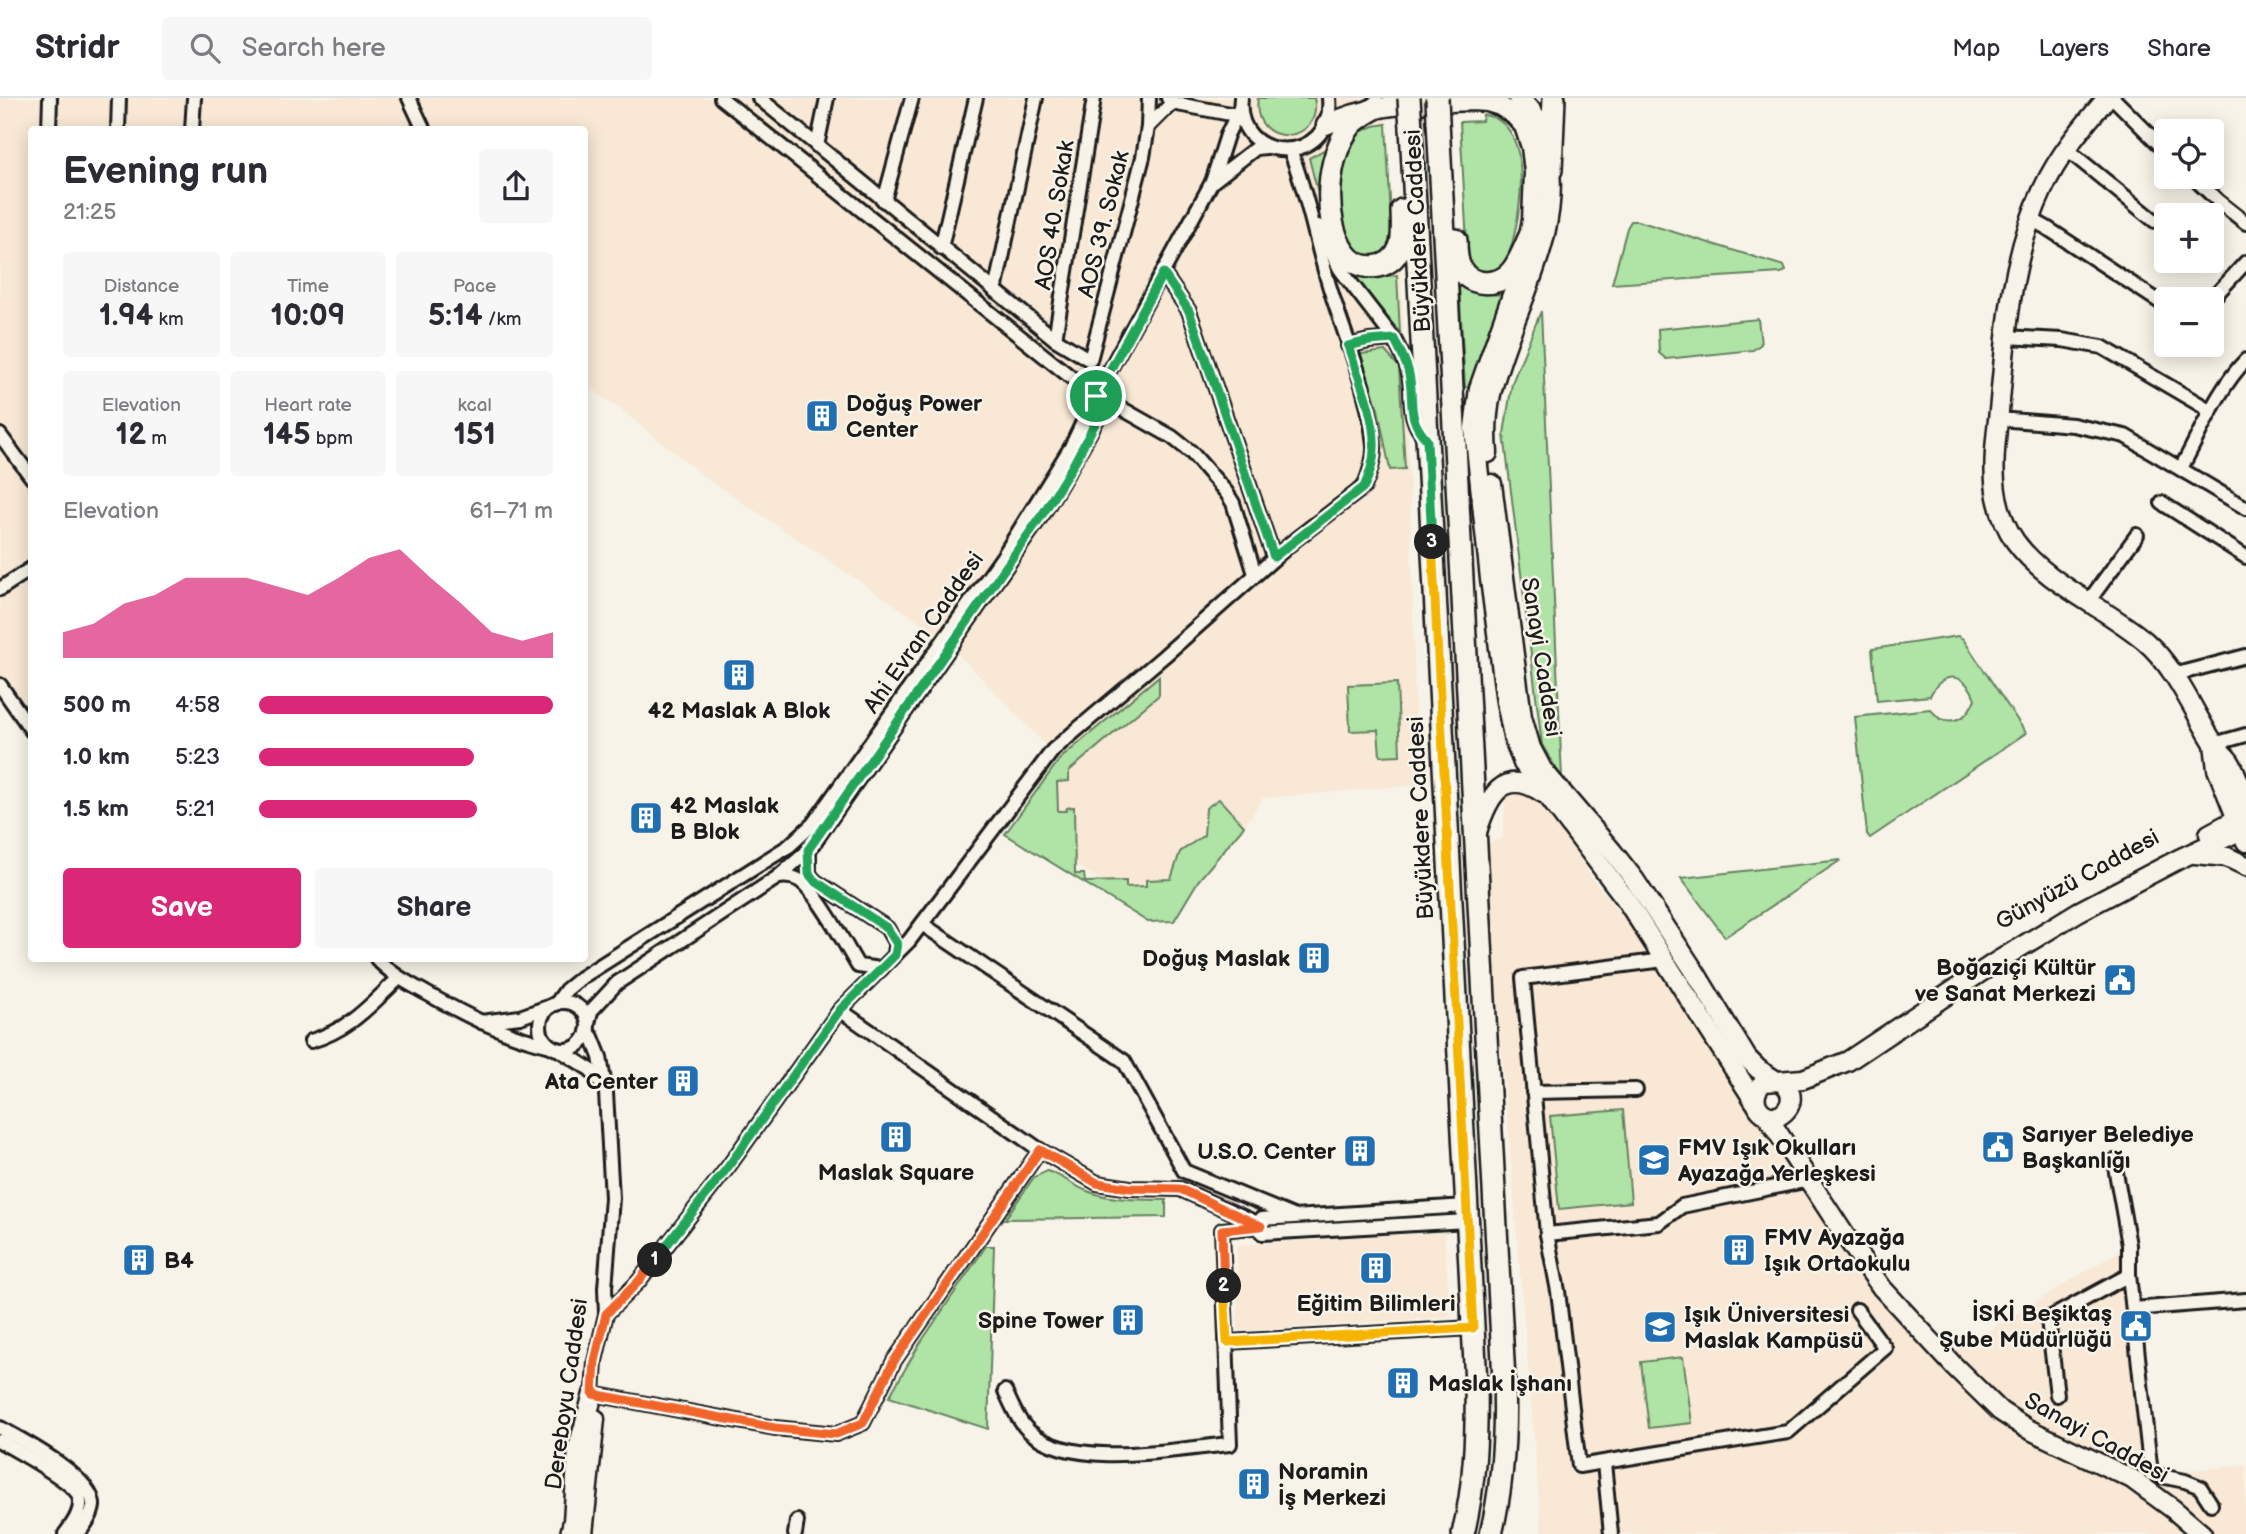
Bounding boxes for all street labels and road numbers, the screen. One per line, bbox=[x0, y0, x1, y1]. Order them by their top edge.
street label: Büyükdere Caddesi bbox=[1399, 129, 1437, 333]
street label: AOS 40. Sokak bbox=[1029, 138, 1081, 292]
street label: AOS 39. Sokak bbox=[1072, 147, 1136, 301]
street label: Ahi Evran Caddesi bbox=[858, 546, 990, 719]
street label: Sanayi Caddesi bbox=[1515, 575, 1567, 739]
street label: Büyükdere Caddesi bbox=[1402, 716, 1440, 920]
street label: Günyüzü Caddesi bbox=[1991, 823, 2164, 936]
street label: Dereboyu Caddesi bbox=[540, 1297, 594, 1492]
street label: Sanayi Caddesi bbox=[2019, 1387, 2174, 1489]

